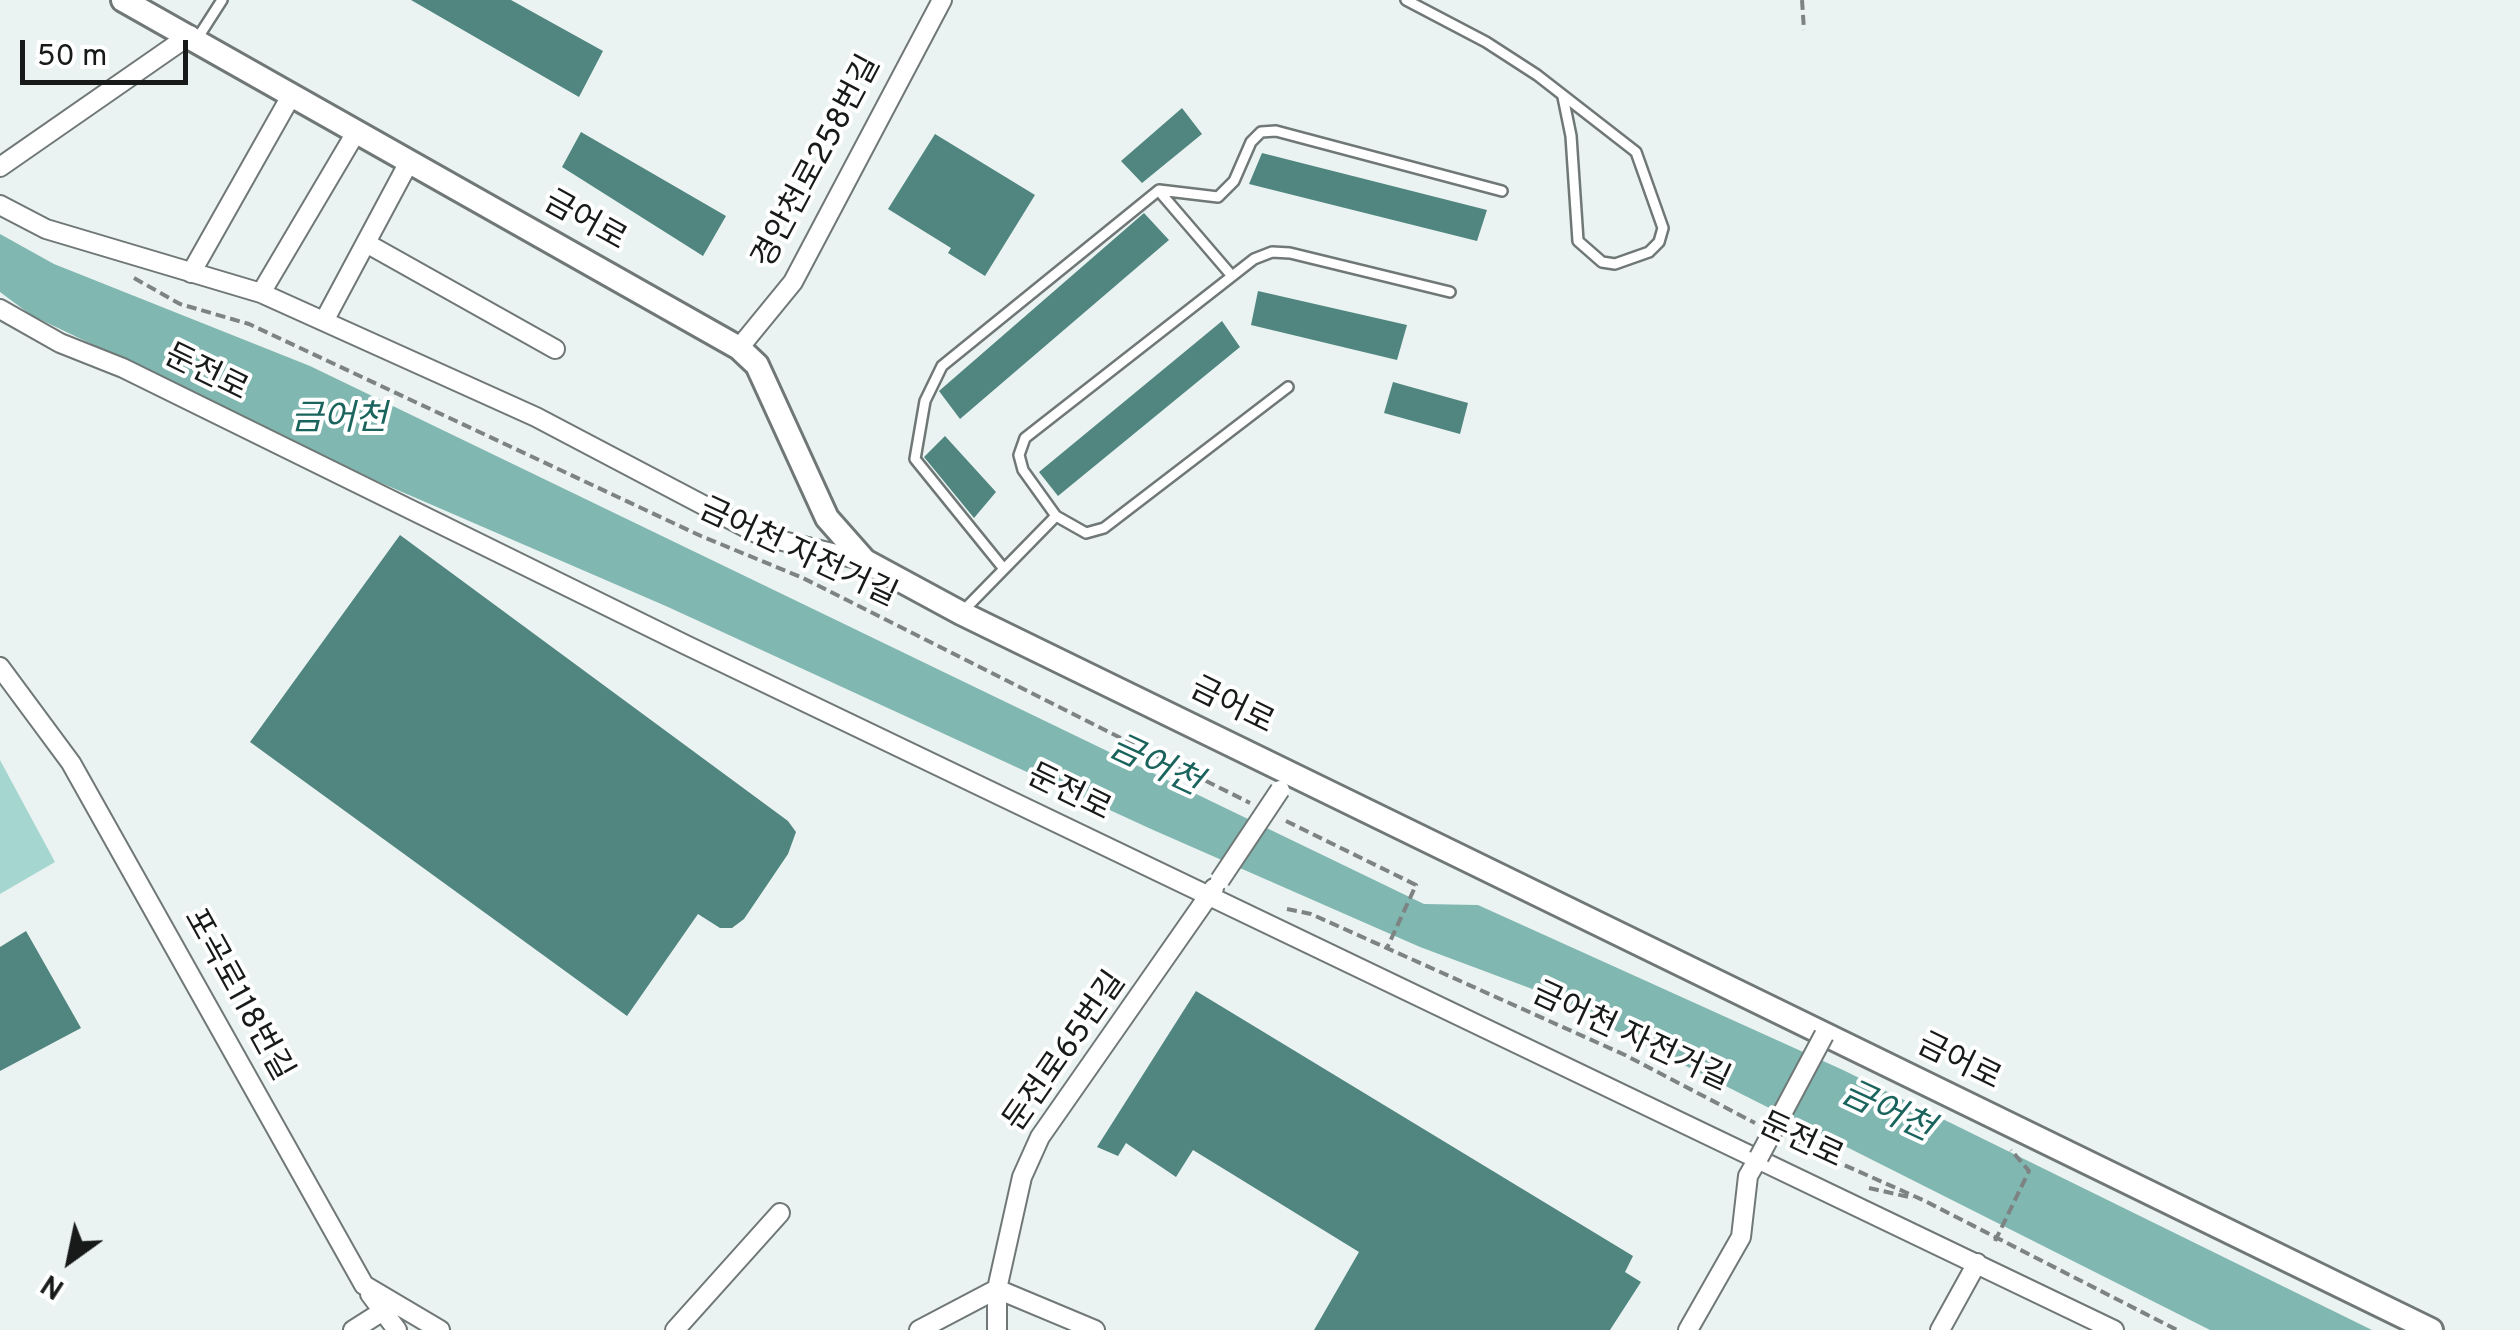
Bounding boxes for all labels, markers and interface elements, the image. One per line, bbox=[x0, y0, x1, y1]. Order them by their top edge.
scale bar bbox=[25, 20, 192, 82]
text: 50 m bbox=[37, 39, 107, 76]
street label: 경안천로258번길 bbox=[747, 50, 891, 276]
street label: 금어로 bbox=[536, 185, 632, 261]
street label: 둔전로 bbox=[157, 338, 253, 412]
water label: 금어천 bbox=[291, 401, 387, 443]
street label: 금어천 자전거길 bbox=[692, 492, 902, 618]
street label: 금어로 bbox=[1183, 671, 1279, 745]
water label: 금어천 bbox=[1101, 729, 1207, 807]
street label: 둔전로 bbox=[1020, 758, 1116, 832]
street label: 포곡로118번길 bbox=[173, 903, 299, 1089]
street label: 둔전로65번길 bbox=[998, 966, 1136, 1140]
street label: 금어천 자전거길 bbox=[1525, 976, 1735, 1102]
street label: 금어로 bbox=[1910, 1027, 2006, 1101]
water label: 금어천 bbox=[1833, 1075, 1939, 1153]
street label: 둔전로 bbox=[1752, 1107, 1848, 1179]
north arrow bbox=[20, 1210, 120, 1310]
text: N bbox=[35, 1265, 72, 1306]

